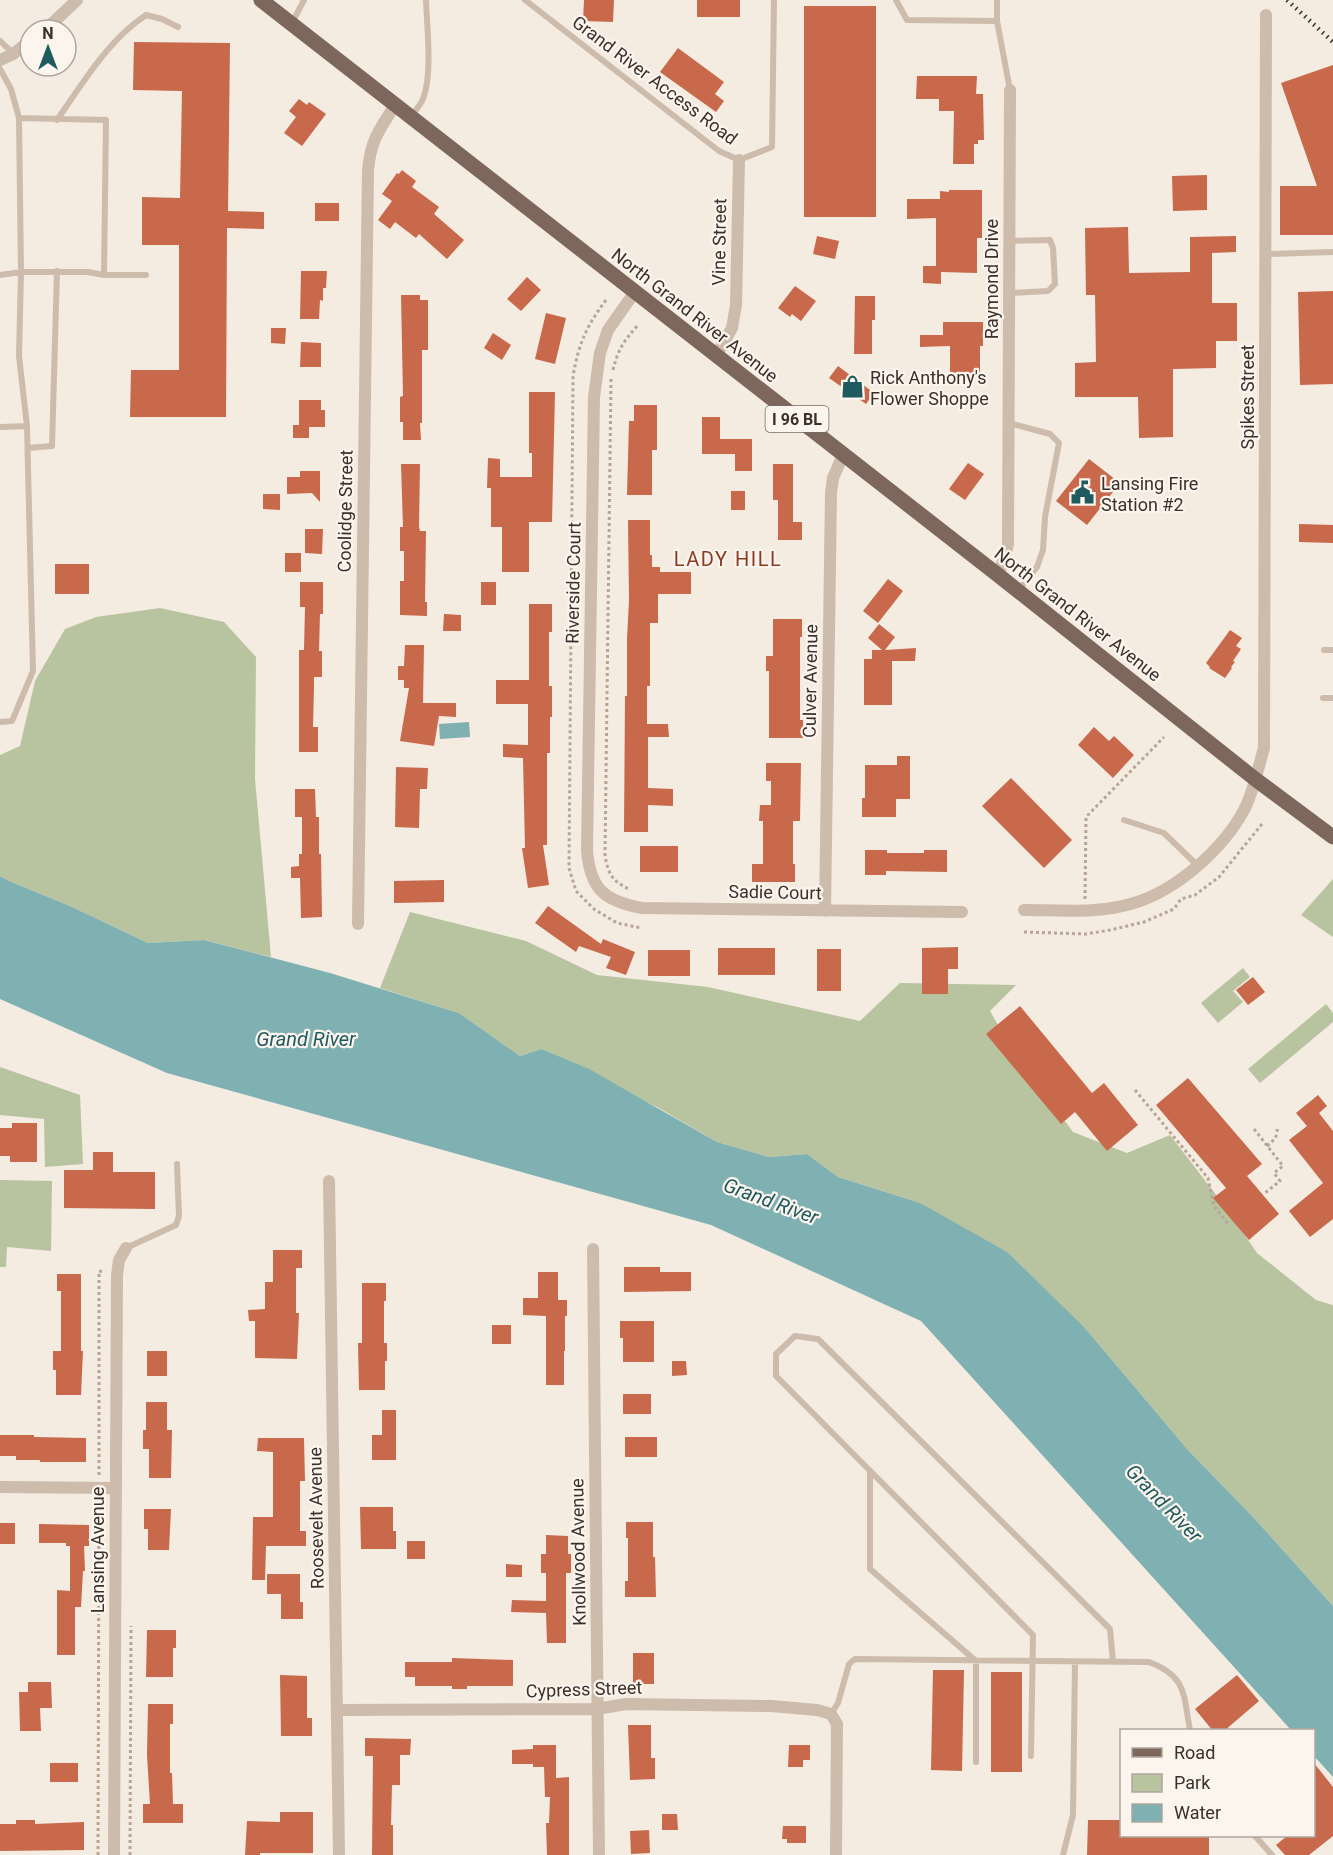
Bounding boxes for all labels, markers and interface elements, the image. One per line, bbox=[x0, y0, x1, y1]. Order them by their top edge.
street label: Grand River Access Road bbox=[568, 11, 742, 149]
north arrow bbox=[18, 18, 78, 78]
text: N bbox=[42, 24, 54, 43]
street label: Vine Street bbox=[708, 198, 730, 286]
street label: Raymond Drive bbox=[981, 219, 1002, 339]
street label: North Grand River Avenue bbox=[608, 244, 782, 386]
street label: Spikes Street bbox=[1237, 344, 1258, 449]
place label: Rick Anthony's Flower Shoppe bbox=[870, 367, 989, 409]
shop icon: Rick Anthony's Flower Shoppe bbox=[839, 374, 865, 400]
road number: I 96 BL bbox=[766, 406, 828, 432]
street label: Coolidge Street bbox=[333, 449, 357, 573]
place label: Lansing Fire Station #2 bbox=[1101, 473, 1198, 515]
public building icon: Lansing Fire Station #2 bbox=[1070, 480, 1096, 506]
street label: Riverside Court bbox=[561, 522, 585, 644]
street label: North Grand River Avenue bbox=[991, 543, 1165, 685]
district label: LADY HILL bbox=[674, 547, 782, 571]
street label: Culver Avenue bbox=[799, 624, 821, 738]
street label: Sadie Court bbox=[728, 881, 822, 903]
water label: Grand River bbox=[256, 1027, 357, 1051]
water label: Grand River bbox=[720, 1173, 823, 1230]
street label: Roosevelt Avenue bbox=[304, 1447, 328, 1589]
water label: Grand River bbox=[1121, 1459, 1208, 1548]
street label: Knollwood Avenue bbox=[566, 1478, 590, 1626]
street label: Lansing Avenue bbox=[87, 1487, 108, 1613]
street label: Cypress Street bbox=[525, 1676, 643, 1702]
legend bbox=[1120, 1729, 1315, 1837]
text: Road bbox=[1174, 1742, 1215, 1763]
text: Park bbox=[1174, 1772, 1211, 1793]
text: Water bbox=[1174, 1802, 1221, 1823]

